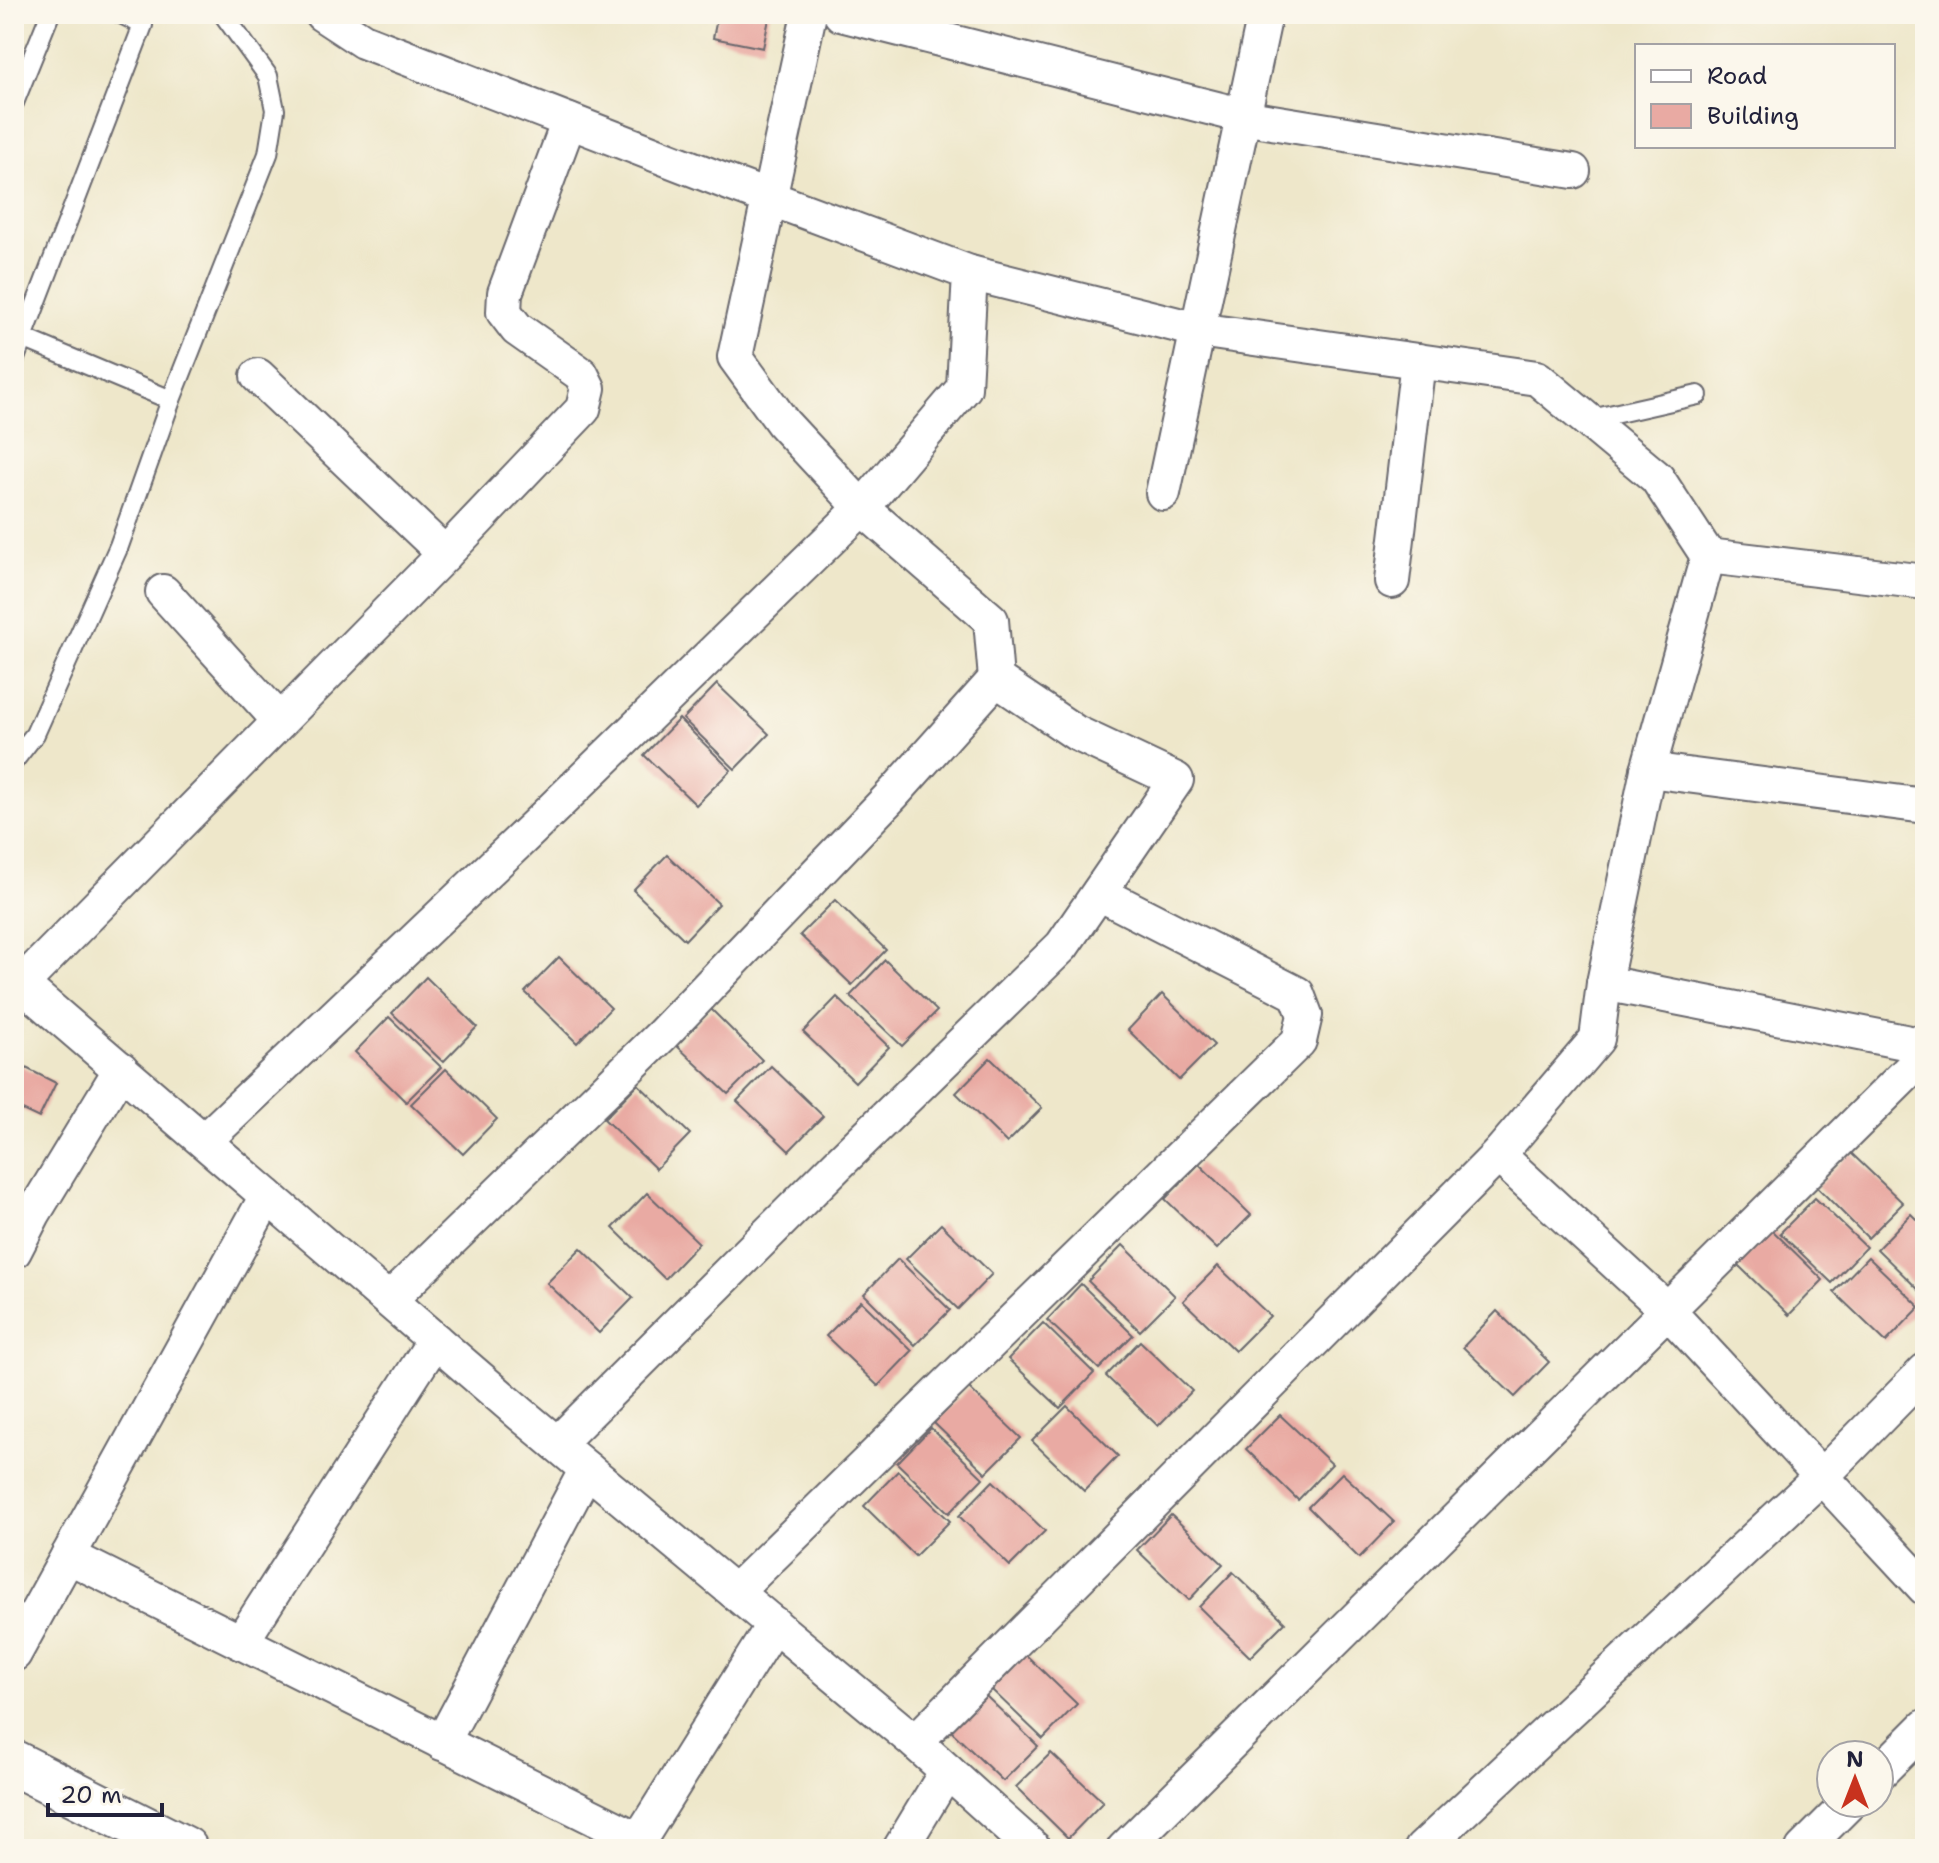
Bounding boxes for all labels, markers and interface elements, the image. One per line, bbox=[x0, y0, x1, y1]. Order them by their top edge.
legend bbox=[1635, 44, 1895, 148]
text: Road bbox=[1707, 60, 1767, 92]
text: Building bbox=[1707, 100, 1799, 132]
north arrow bbox=[1815, 1739, 1895, 1819]
text: N bbox=[1846, 1745, 1864, 1774]
scale bar bbox=[48, 1767, 162, 1817]
text: 20 m bbox=[60, 1779, 122, 1811]

